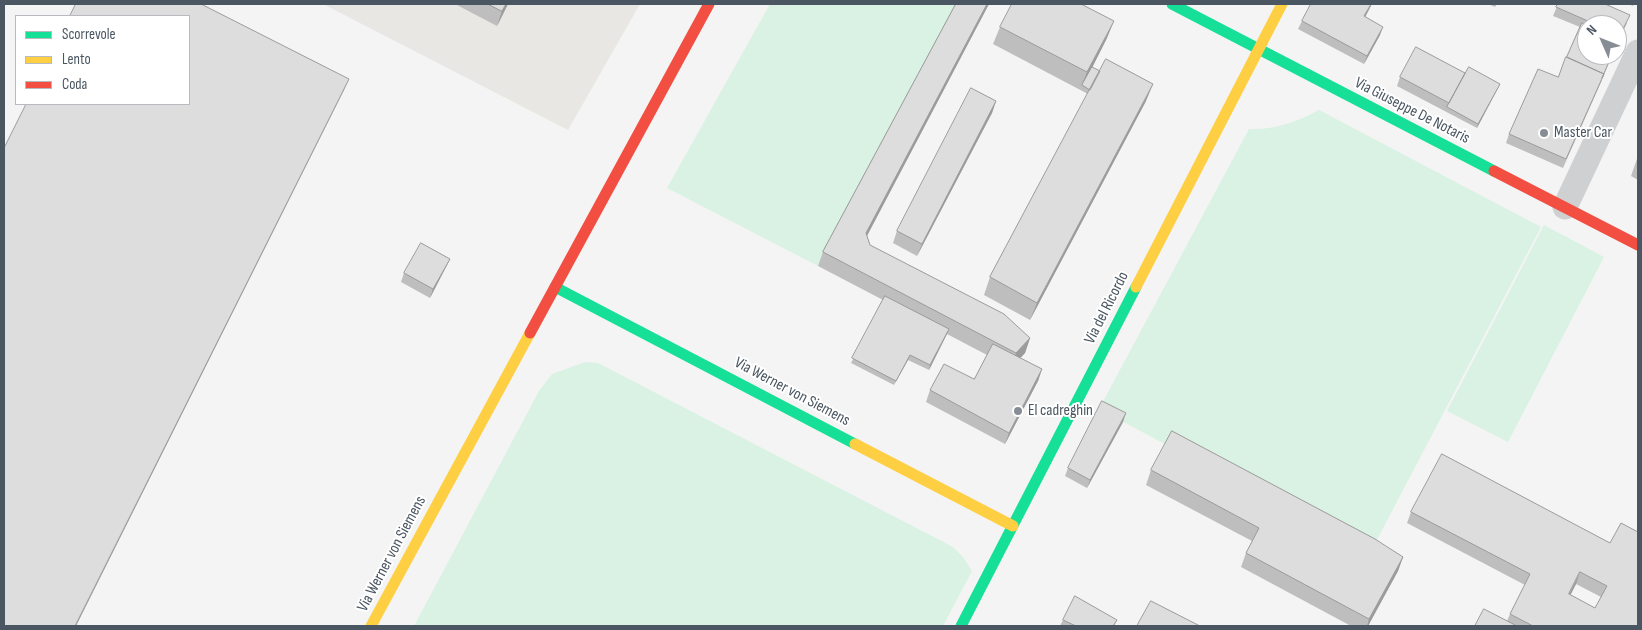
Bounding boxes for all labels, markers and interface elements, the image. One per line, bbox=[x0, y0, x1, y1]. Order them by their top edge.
legend bbox=[15, 15, 190, 105]
north arrow bbox=[1577, 15, 1627, 65]
text: N bbox=[1583, 21, 1600, 39]
text: Scorrevole bbox=[62, 25, 116, 44]
text: Lento bbox=[62, 50, 91, 69]
street label: Via Giuseppe De Notaris bbox=[1351, 74, 1473, 148]
text: Coda bbox=[62, 75, 87, 94]
place label: Master Car bbox=[1554, 123, 1612, 143]
marker: Master Car bbox=[1538, 127, 1550, 139]
street label: Via del Ricordo bbox=[1081, 269, 1133, 347]
street label: Via Werner von Siemens bbox=[731, 353, 853, 431]
place label: El cadreghin bbox=[1028, 401, 1093, 421]
marker: El cadreghin bbox=[1012, 405, 1024, 417]
street label: Via Werner von Siemens bbox=[353, 493, 431, 615]

